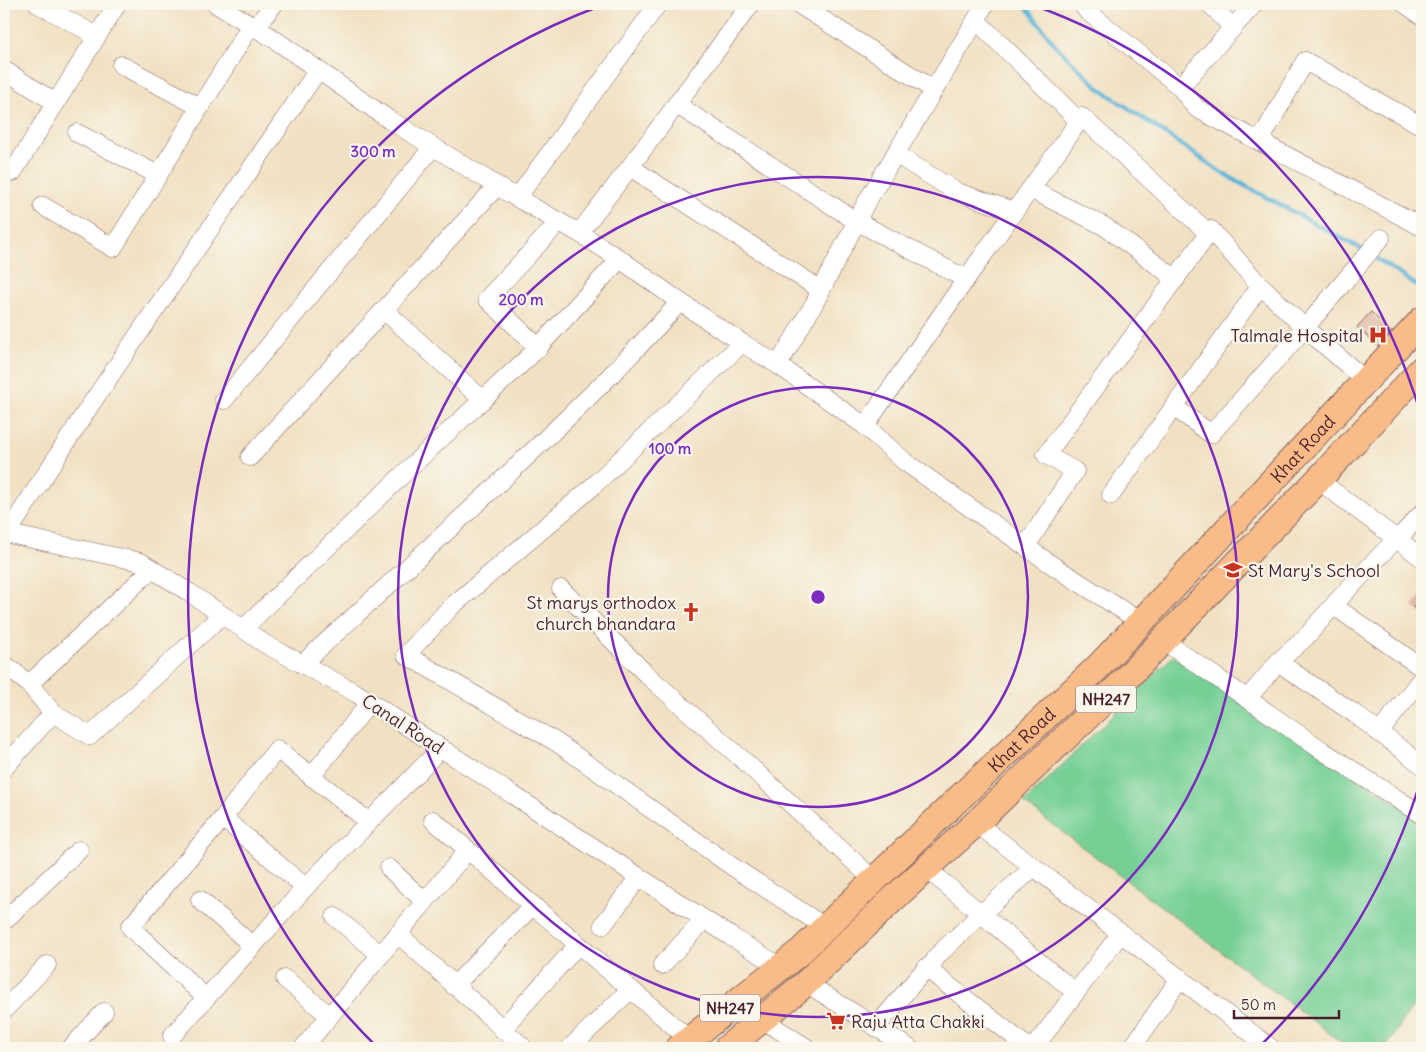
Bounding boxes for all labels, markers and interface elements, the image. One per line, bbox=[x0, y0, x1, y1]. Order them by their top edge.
text: 300 m bbox=[351, 142, 396, 161]
text: 200 m bbox=[499, 290, 543, 309]
place label: Talmale Hospital bbox=[1230, 324, 1363, 347]
hospital icon: Talmale Hospital bbox=[1367, 324, 1389, 346]
street label: Khat Road bbox=[1265, 409, 1340, 487]
text: 100 m bbox=[649, 439, 691, 458]
school or university icon: St Mary's School bbox=[1222, 559, 1244, 581]
place label: St Mary's School bbox=[1248, 559, 1380, 582]
centre of rings bbox=[809, 588, 827, 606]
place label: St marys orthodox church bhandara bbox=[527, 591, 676, 635]
church icon: St marys orthodox church bhandara bbox=[680, 601, 702, 623]
road number: NH247 bbox=[1076, 686, 1136, 712]
street label: Canal Road bbox=[358, 689, 449, 759]
street label: Khat Road bbox=[983, 702, 1060, 777]
scale bar bbox=[1234, 987, 1338, 1019]
road number: NH247 bbox=[700, 994, 760, 1021]
text: 50 m bbox=[1241, 995, 1276, 1014]
supermarket icon: Raju Atta Chakki bbox=[825, 1010, 847, 1032]
place label: Raju Atta Chakki bbox=[851, 1010, 984, 1033]

